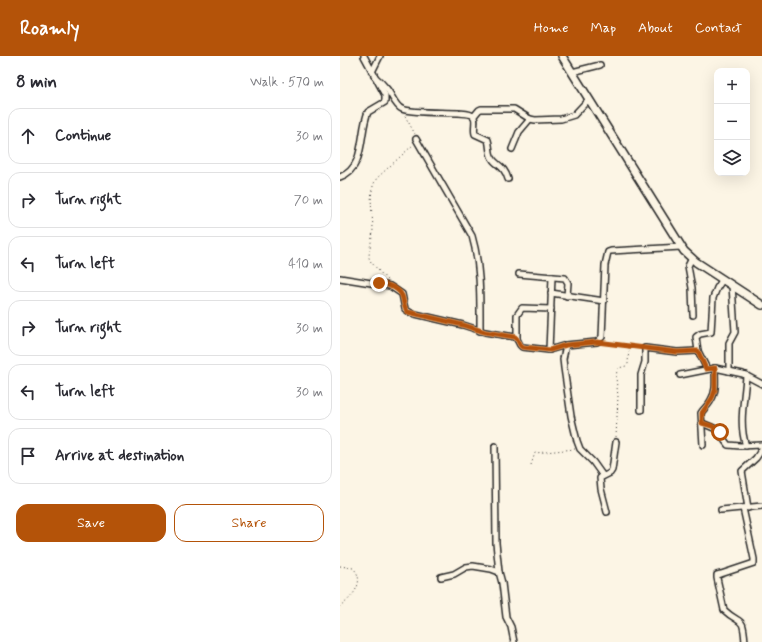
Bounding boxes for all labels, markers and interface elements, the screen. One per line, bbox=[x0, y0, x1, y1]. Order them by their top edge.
text: Roamly bbox=[20, 16, 79, 41]
text: Home bbox=[534, 19, 568, 37]
text: Map bbox=[590, 19, 616, 37]
text: About bbox=[638, 19, 673, 37]
text: Contact bbox=[695, 19, 742, 37]
map controls bbox=[714, 68, 750, 176]
button: + bbox=[714, 68, 750, 104]
text: 8 min bbox=[16, 71, 57, 93]
text: Walk · 570 m bbox=[250, 74, 324, 91]
button: − bbox=[714, 104, 750, 140]
icon: ahead bbox=[17, 125, 39, 147]
text: Continue bbox=[55, 126, 111, 146]
text: 30 m bbox=[296, 128, 323, 145]
button: layers bbox=[714, 140, 750, 176]
icon: right bbox=[17, 189, 39, 211]
text: Turn right bbox=[55, 190, 122, 210]
text: 70 m bbox=[294, 192, 323, 209]
icon: left bbox=[17, 253, 39, 275]
text: Turn left bbox=[55, 254, 115, 274]
text: 410 m bbox=[288, 256, 323, 273]
route end bbox=[370, 274, 388, 292]
icon: right bbox=[17, 317, 39, 339]
text: Turn right bbox=[55, 318, 122, 338]
text: 30 m bbox=[296, 320, 323, 337]
icon: left bbox=[17, 381, 39, 403]
text: Turn left bbox=[55, 382, 115, 402]
text: 30 m bbox=[296, 384, 323, 401]
route start bbox=[711, 423, 729, 441]
icon: arrive bbox=[17, 445, 39, 467]
text: Arrive at destination bbox=[55, 446, 184, 466]
button: Save bbox=[16, 504, 166, 542]
button: Share bbox=[174, 504, 324, 542]

